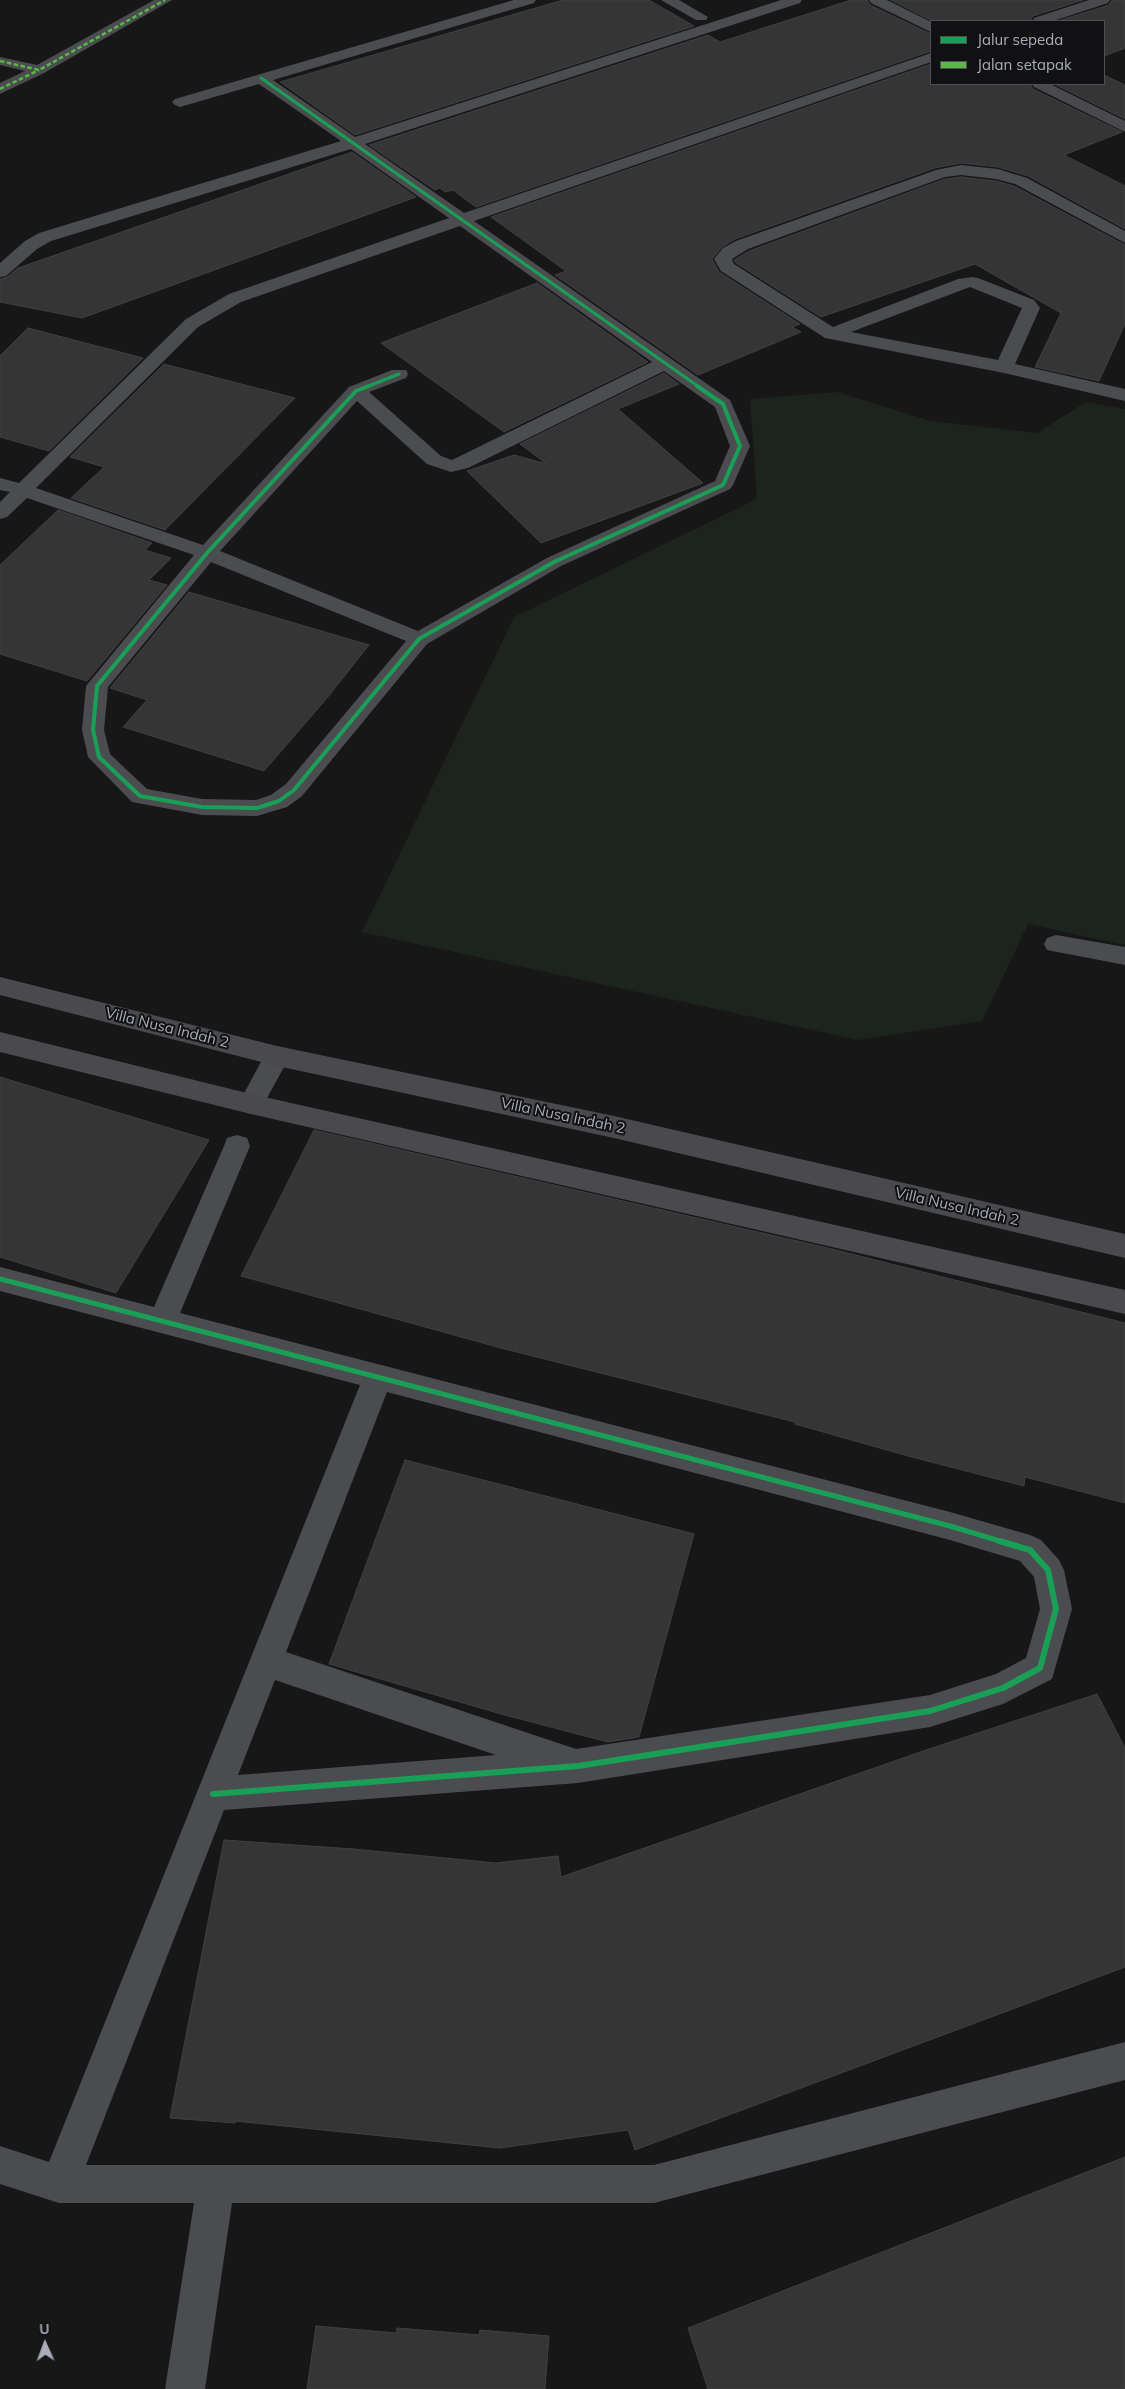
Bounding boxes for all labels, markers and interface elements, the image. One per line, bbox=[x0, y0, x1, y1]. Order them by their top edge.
legend bbox=[930, 20, 1105, 85]
text: Jalur sepeda bbox=[977, 30, 1063, 49]
text: Jalan setapak bbox=[977, 55, 1072, 74]
street label: Villa Nusa Indah 2 bbox=[103, 1004, 231, 1052]
street label: Villa Nusa Indah 2 bbox=[499, 1094, 627, 1138]
street label: Villa Nusa Indah 2 bbox=[893, 1184, 1021, 1230]
north arrow bbox=[20, 2319, 70, 2369]
text: U bbox=[39, 2320, 50, 2338]

